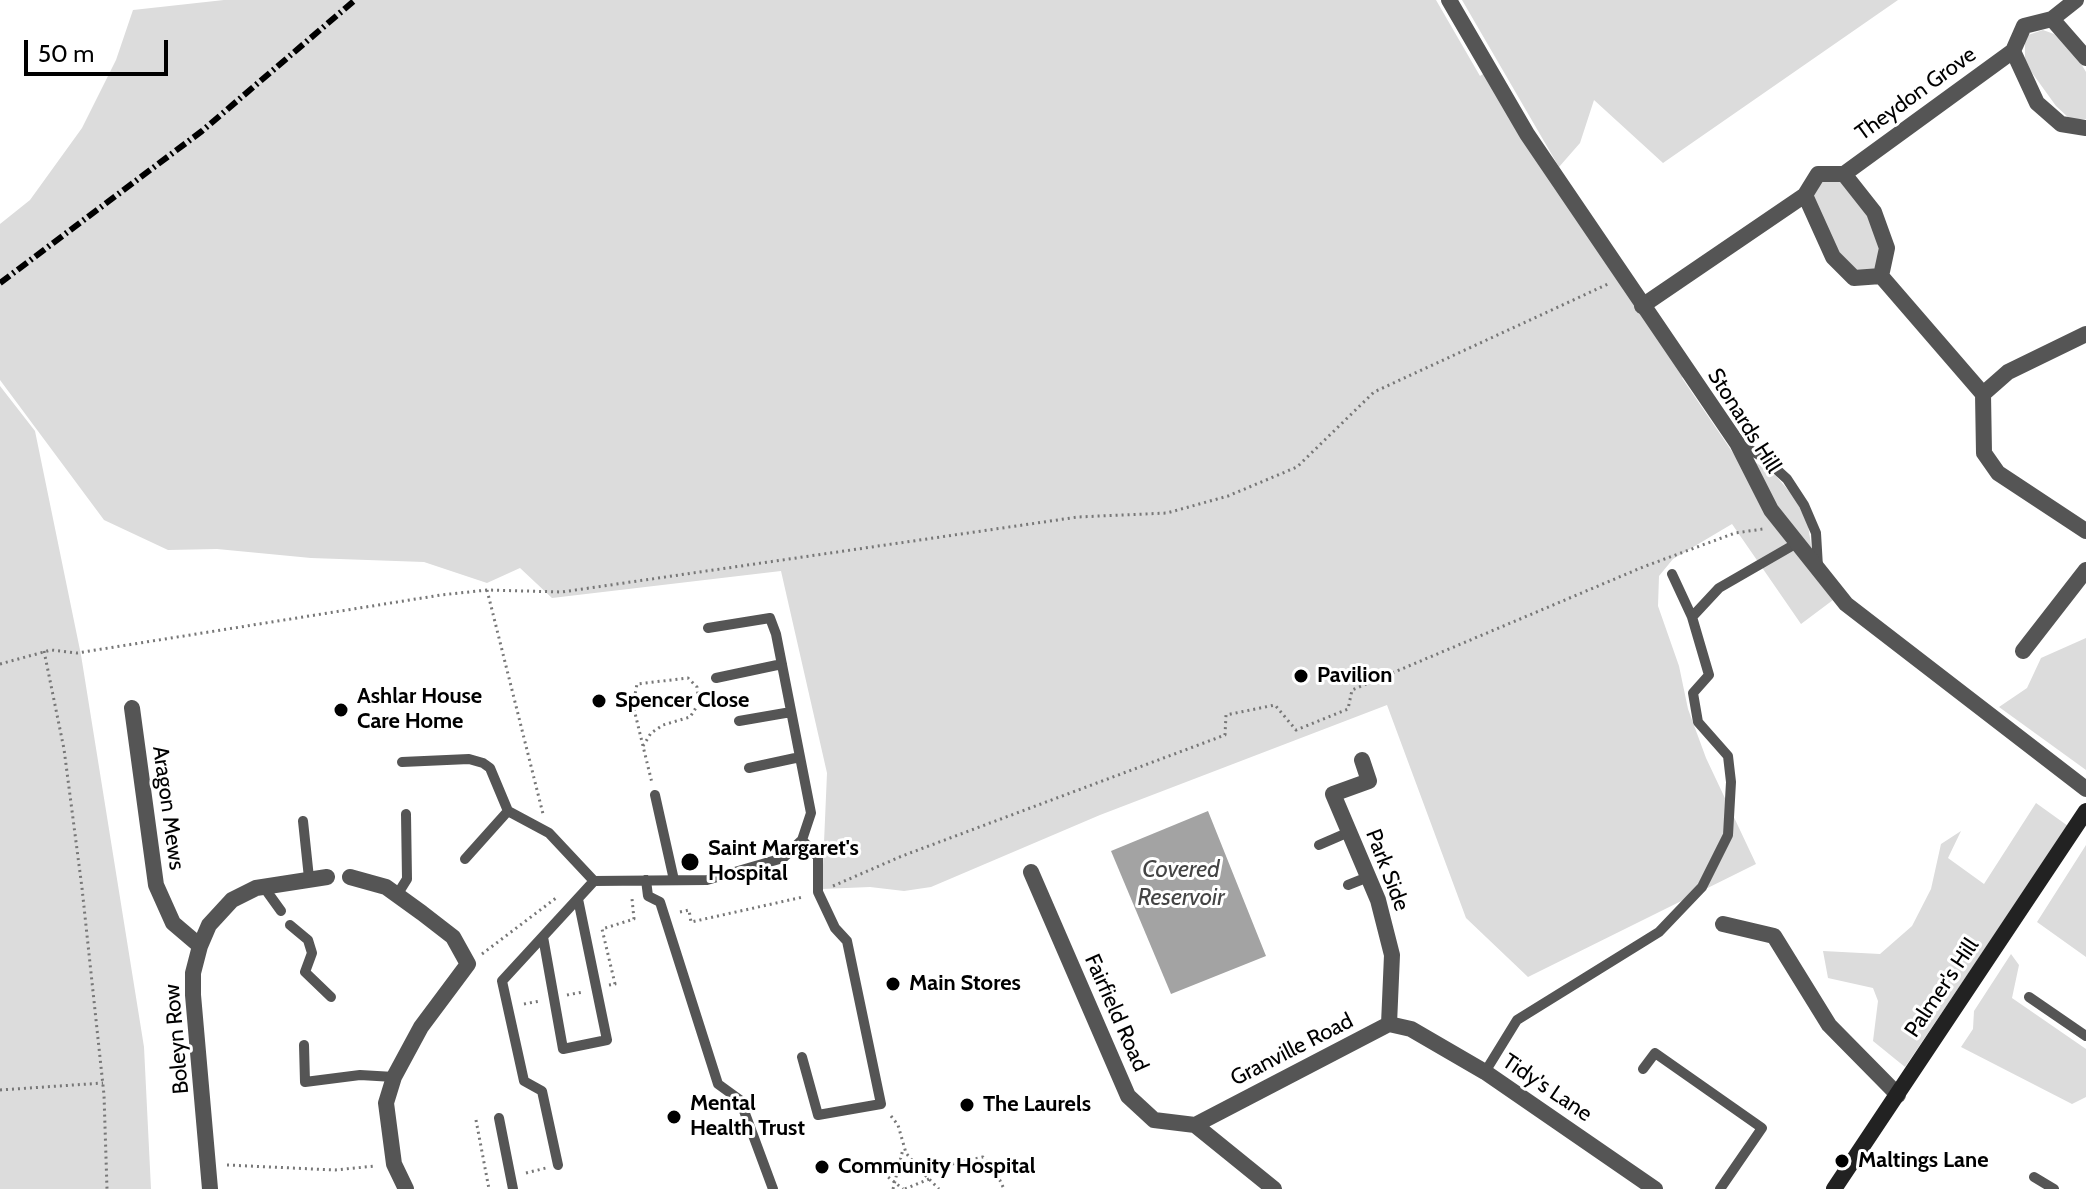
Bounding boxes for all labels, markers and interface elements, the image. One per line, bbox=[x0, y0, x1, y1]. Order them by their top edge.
scale bar bbox=[28, 24, 172, 74]
text: 50 m bbox=[38, 39, 94, 68]
street label: Theydon Grove bbox=[1851, 42, 1981, 146]
street label: Stonards Hill bbox=[1702, 364, 1786, 478]
place label: Pavilion bbox=[1317, 663, 1392, 689]
marker: Pavilion bbox=[1292, 667, 1310, 685]
place label: Ashlar House Care Home bbox=[357, 684, 482, 736]
place label: Spencer Close bbox=[615, 688, 749, 714]
marker: Spencer Close bbox=[590, 692, 608, 710]
marker: Ashlar House Care Home bbox=[332, 701, 350, 719]
street label: Aragon Mews bbox=[146, 744, 190, 872]
street label: Park Side bbox=[1359, 825, 1415, 915]
place label: Saint Margaret's Hospital bbox=[708, 836, 859, 888]
marker: Saint Margaret's Hospital bbox=[679, 851, 701, 873]
water label: Covered Reservoir bbox=[1137, 856, 1225, 912]
street label: Palmer's Hill bbox=[1899, 934, 1985, 1042]
street label: Fairfield Road bbox=[1078, 950, 1154, 1076]
place label: Main Stores bbox=[909, 971, 1021, 997]
marker: Main Stores bbox=[884, 975, 902, 993]
street label: Boleyn Row bbox=[159, 983, 195, 1095]
street label: Granville Road bbox=[1226, 1008, 1358, 1092]
street label: Tidy's Lane bbox=[1497, 1048, 1597, 1128]
place label: Mental Health Trust bbox=[690, 1091, 805, 1142]
place label: The Laurels bbox=[983, 1092, 1091, 1118]
marker: The Laurels bbox=[958, 1096, 976, 1114]
marker: Mental Health Trust bbox=[665, 1108, 683, 1126]
place label: Maltings Lane bbox=[1858, 1148, 1989, 1174]
marker: Maltings Lane bbox=[1833, 1152, 1851, 1170]
place label: Community Hospital bbox=[838, 1154, 1036, 1180]
marker: Community Hospital bbox=[813, 1158, 831, 1176]

